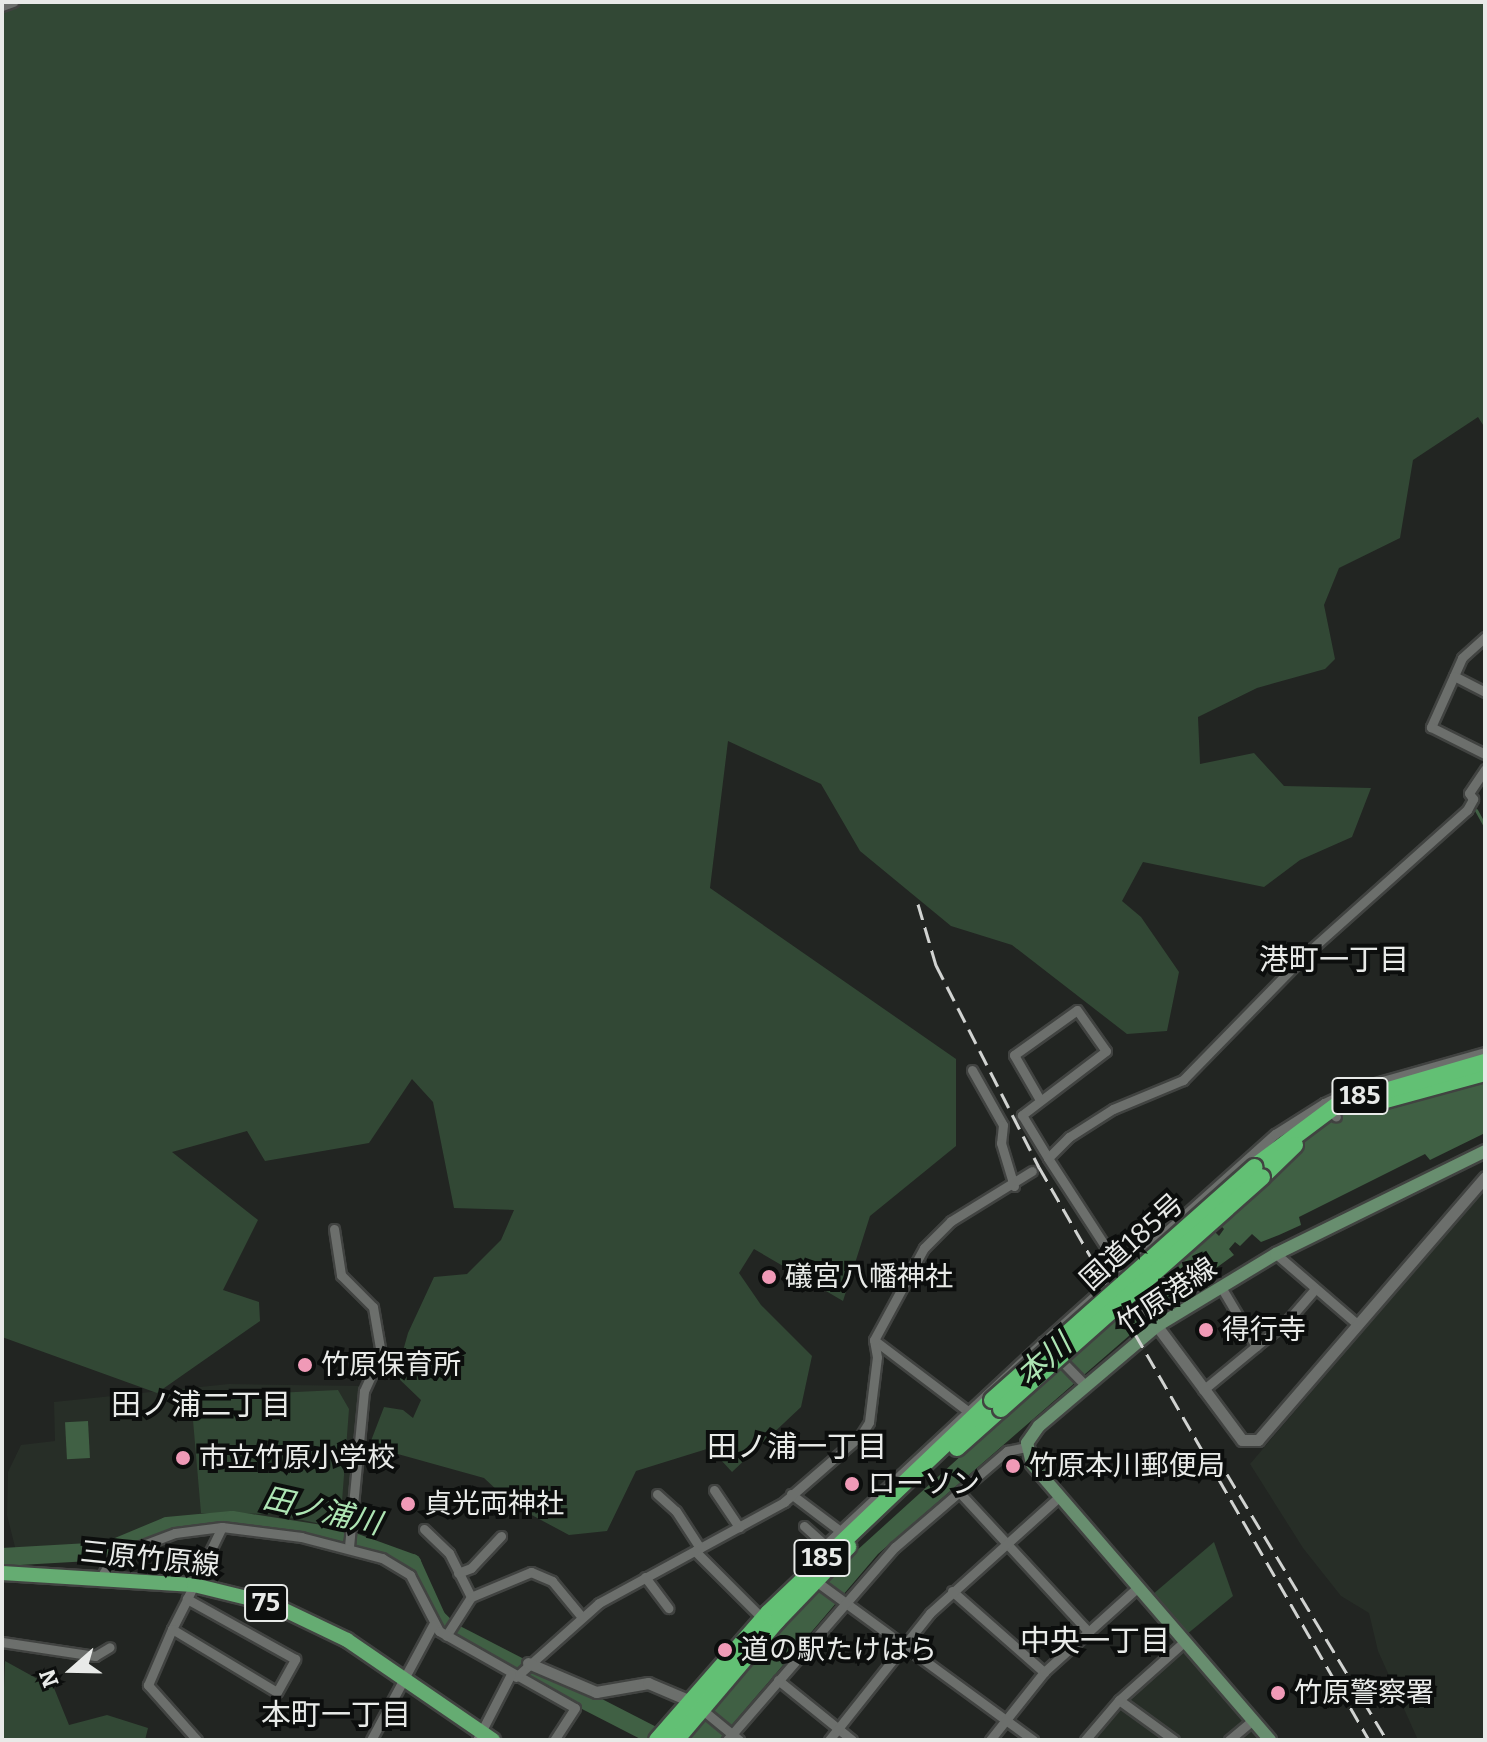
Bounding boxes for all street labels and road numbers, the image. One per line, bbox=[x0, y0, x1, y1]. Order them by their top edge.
road number: 185 bbox=[1330, 1074, 1390, 1118]
street label: 国道185号 bbox=[1074, 1187, 1190, 1297]
street label: 竹原港線 bbox=[1111, 1251, 1223, 1341]
street label: 三原竹原線 bbox=[79, 1535, 221, 1583]
road number: 185 bbox=[792, 1536, 852, 1580]
road number: 75 bbox=[244, 1581, 288, 1625]

